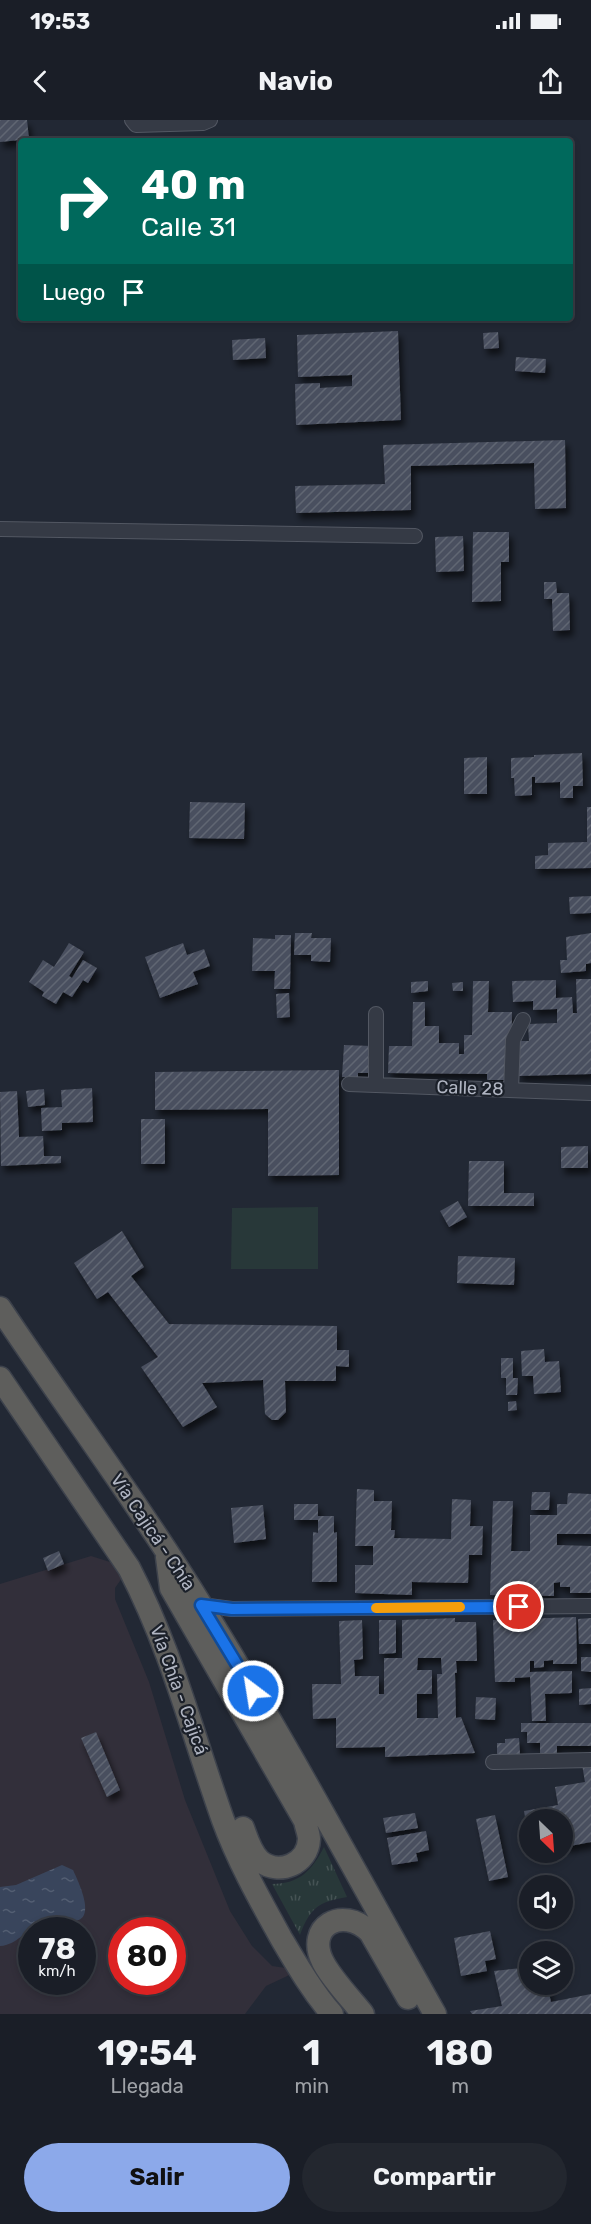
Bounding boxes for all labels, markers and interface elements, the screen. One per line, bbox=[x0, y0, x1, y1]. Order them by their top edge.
text: 19:53 bbox=[30, 8, 90, 35]
icon: back bbox=[24, 65, 57, 98]
text: Navio bbox=[258, 65, 333, 97]
icon: share bbox=[534, 65, 567, 98]
text: 40 m bbox=[141, 160, 246, 210]
icon: right bbox=[42, 162, 120, 240]
text: Calle 31 bbox=[141, 211, 236, 243]
icon: arrive bbox=[117, 276, 150, 309]
text: Luego bbox=[42, 279, 105, 306]
street label: Calle 28 bbox=[436, 1076, 504, 1100]
street label: Vía Cajicá - Chía bbox=[106, 1469, 200, 1595]
pin bbox=[493, 1581, 544, 1632]
icon: arrive bbox=[502, 1590, 535, 1623]
street label: Vía Chía - Cajicá bbox=[145, 1622, 213, 1758]
position arrow bbox=[221, 1659, 285, 1723]
north arrow bbox=[519, 1809, 573, 1863]
map controls bbox=[519, 1809, 573, 1995]
button: sound bbox=[519, 1875, 573, 1929]
speed limit sign: 80 bbox=[108, 1917, 186, 1995]
text: 78 bbox=[38, 1931, 76, 1967]
button: layers bbox=[519, 1941, 573, 1995]
text: km/h bbox=[38, 1962, 76, 1980]
text: 19:54 bbox=[98, 2031, 197, 2074]
text: 1 bbox=[303, 2031, 321, 2074]
text: 180 bbox=[427, 2031, 493, 2074]
text: Llegada bbox=[111, 2074, 184, 2098]
text: min bbox=[294, 2074, 329, 2098]
text: m bbox=[451, 2074, 469, 2098]
button: Salir bbox=[24, 2143, 290, 2212]
button: Compartir bbox=[302, 2143, 567, 2212]

